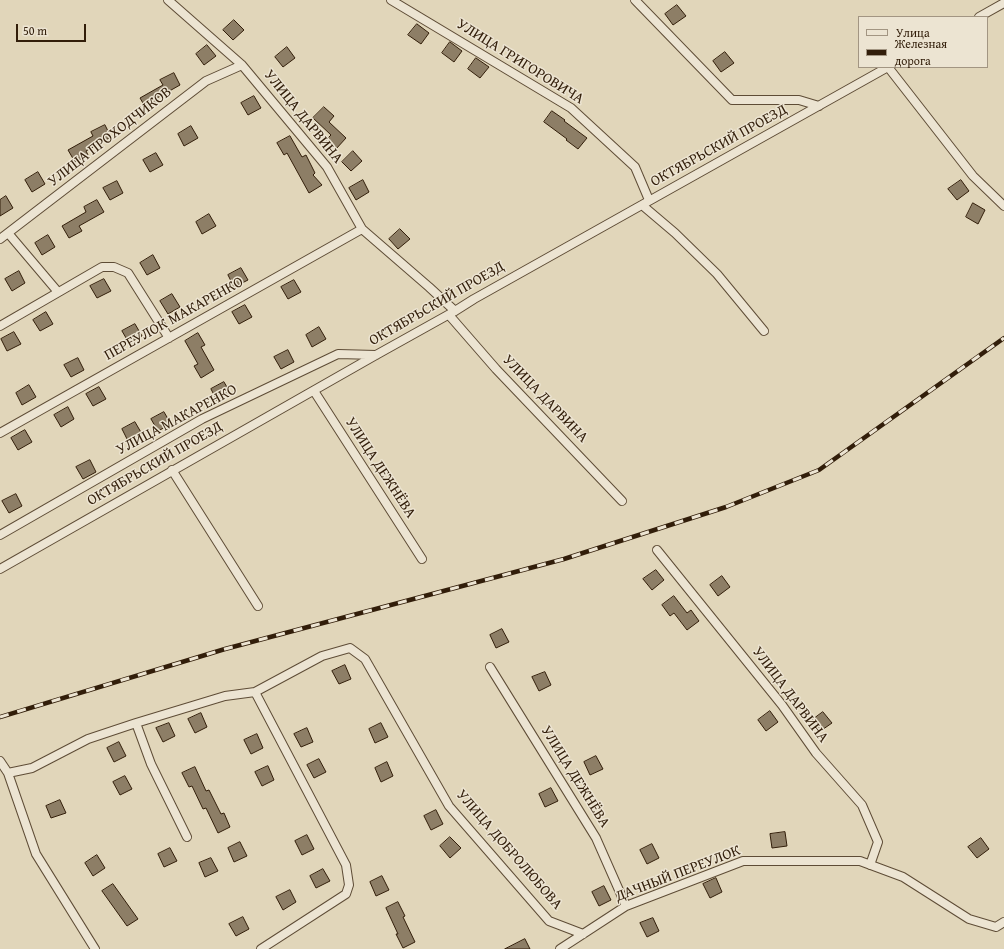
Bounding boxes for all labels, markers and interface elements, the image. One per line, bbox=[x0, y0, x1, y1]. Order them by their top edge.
street label: УЛИЦА ГРИГОРОВИЧА bbox=[453, 15, 587, 109]
scale bar bbox=[18, 16, 88, 42]
legend bbox=[858, 16, 988, 68]
text: 50 m bbox=[23, 22, 47, 39]
text: Улица bbox=[896, 24, 930, 41]
text: Железная дорога bbox=[895, 35, 947, 69]
street label: УЛИЦА ДАРВИНА bbox=[260, 67, 346, 167]
street label: УЛИЦА ПРОХОДЧИКОВ bbox=[45, 83, 175, 191]
street label: ОКТЯБРЬСКИЙ ПРОЕЗД bbox=[648, 101, 790, 191]
street label: ОКТЯБРЬСКИЙ ПРОЕЗД bbox=[366, 258, 508, 350]
street label: ПЕРЕУЛОК МАКАРЕНКО bbox=[101, 273, 247, 365]
street label: УЛИЦА ДАРВИНА bbox=[498, 351, 592, 447]
street label: УЛИЦА МАКАРЕНКО bbox=[114, 381, 240, 459]
street label: УЛИЦА ДЕЖНЁВА bbox=[341, 414, 419, 522]
street label: ОКТЯБРЬСКИЙ ПРОЕЗД bbox=[84, 418, 226, 510]
street label: УЛИЦА ДАРВИНА bbox=[748, 644, 832, 746]
street label: УЛИЦА ДЕЖНЁВА bbox=[537, 723, 613, 831]
street label: УЛИЦА ДОБРОЛЮБОВА bbox=[452, 786, 566, 914]
street label: ДАЧНЫЙ ПЕРЕУЛОК bbox=[613, 842, 743, 906]

